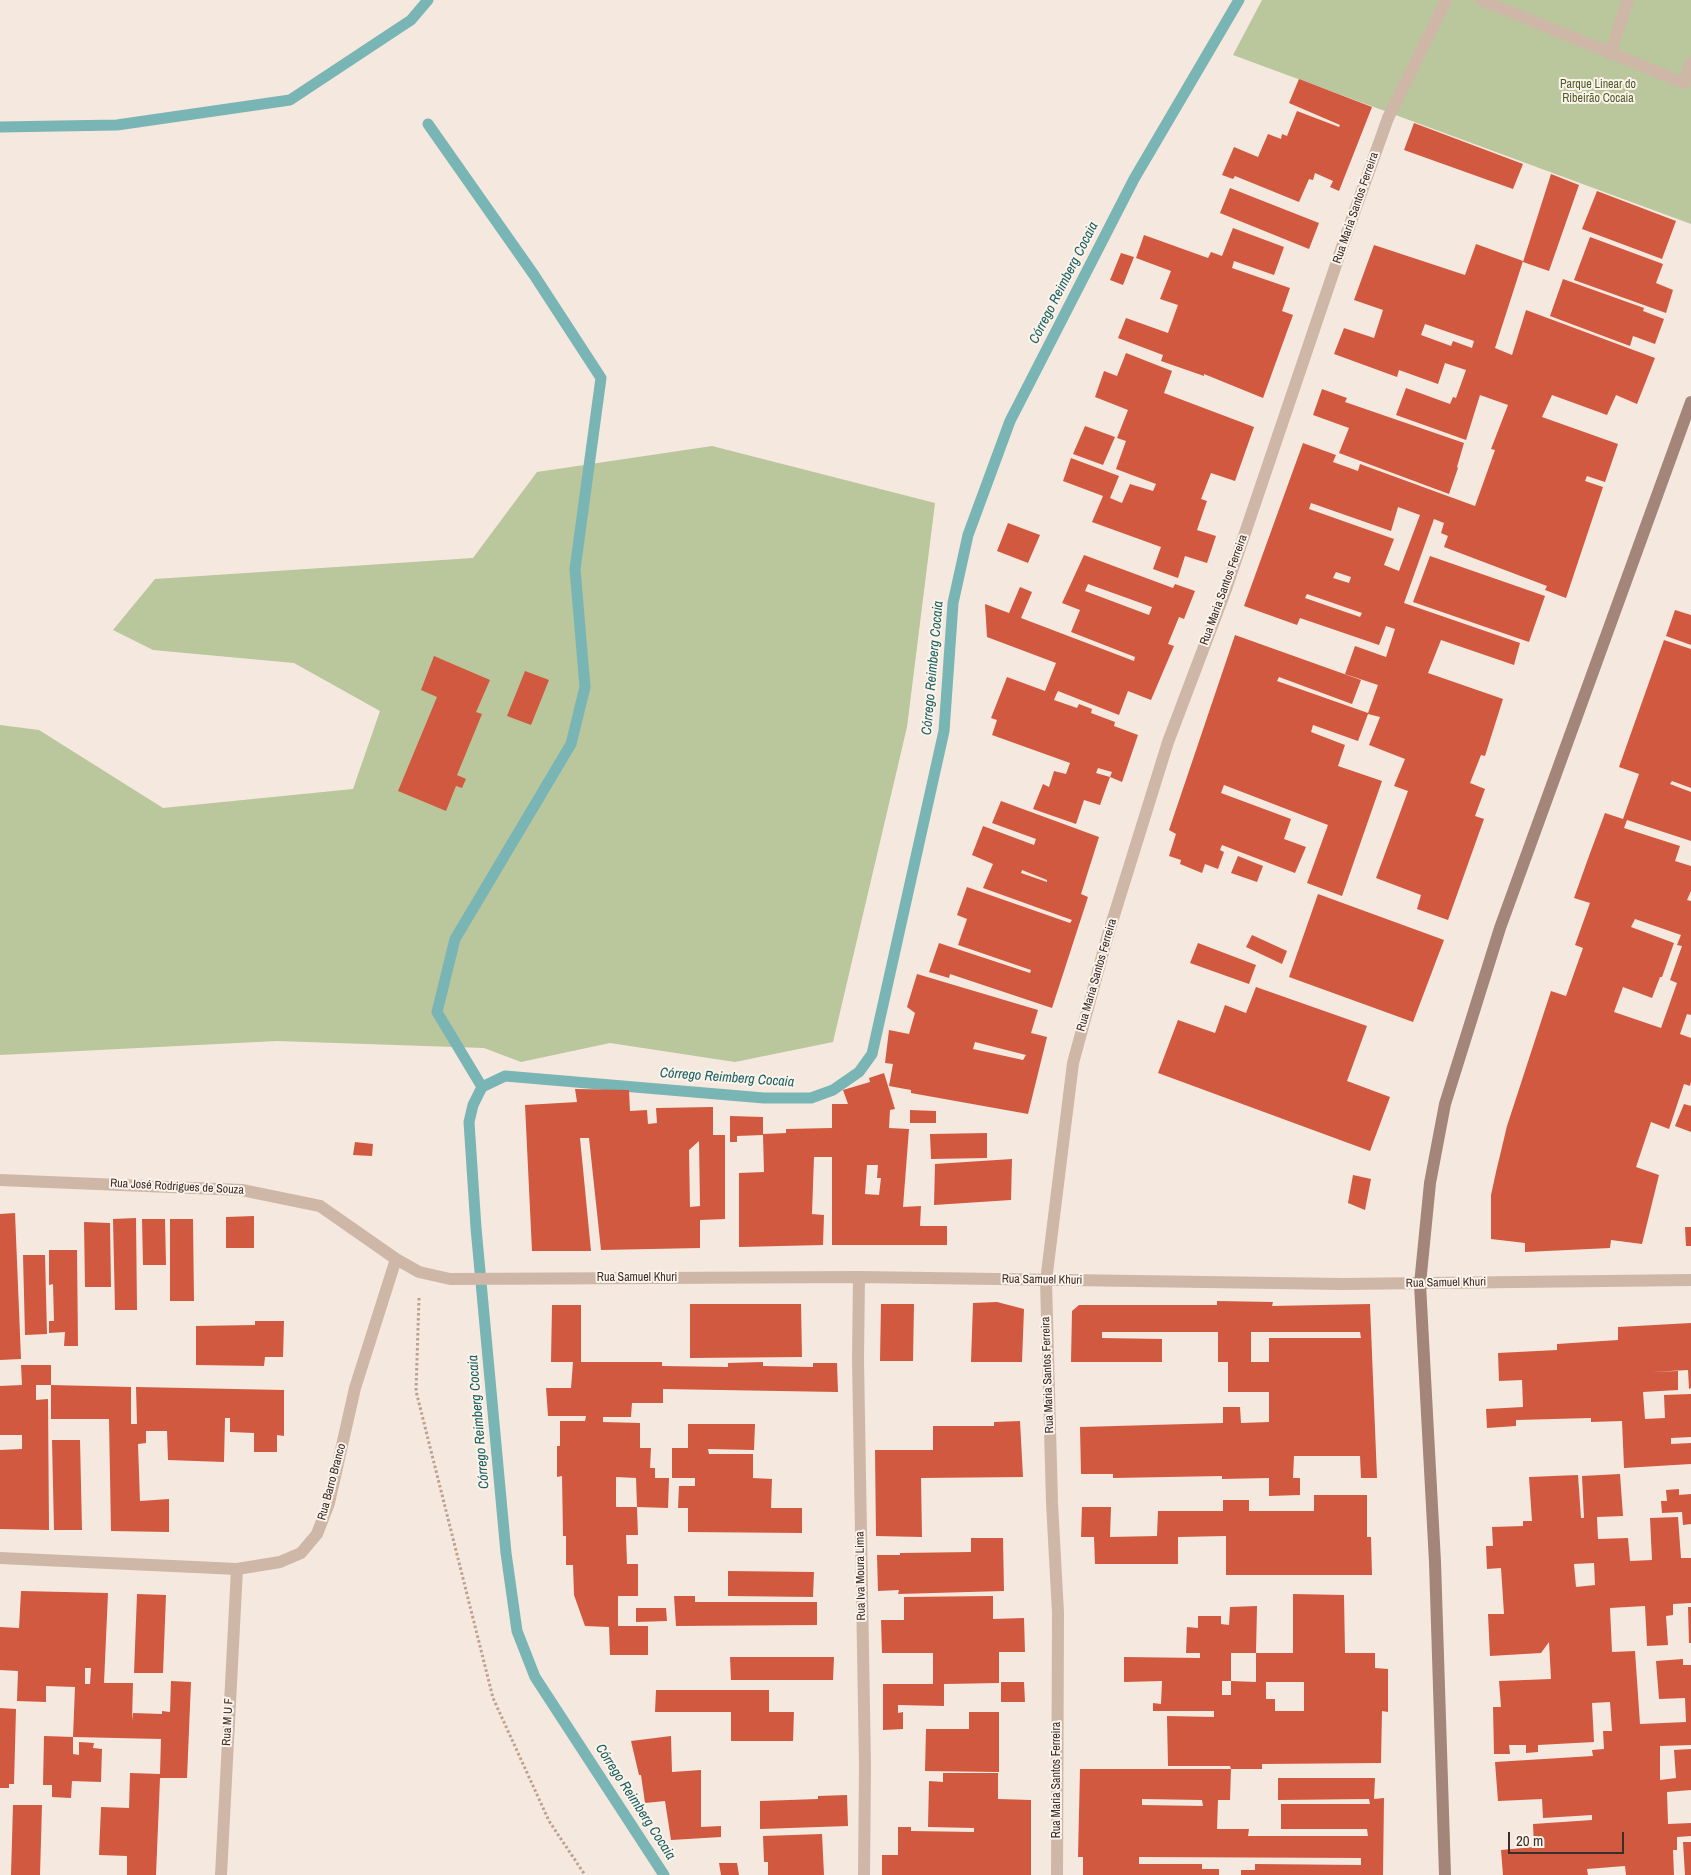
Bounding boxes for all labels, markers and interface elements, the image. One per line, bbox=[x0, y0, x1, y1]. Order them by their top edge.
park label: Parque Linear do Ribeirão Cocaia bbox=[1560, 78, 1636, 106]
street label: Rua Maria Santos Ferreira bbox=[1330, 151, 1382, 265]
water label: Córrego Reimberg Cocaia bbox=[1026, 219, 1102, 347]
street label: Rua Maria Santos Ferreira bbox=[1197, 533, 1251, 647]
water label: Córrego Reimberg Cocaia bbox=[919, 600, 947, 736]
street label: Rua Maria Santos Ferreira bbox=[1074, 917, 1120, 1033]
water label: Córrego Reimberg Cocaia bbox=[659, 1065, 795, 1091]
street label: Rua José Rodrigues de Souza bbox=[110, 1176, 244, 1198]
street label: Rua Samuel Khuri bbox=[597, 1271, 677, 1285]
street label: Rua Samuel Khuri bbox=[1002, 1272, 1082, 1288]
street label: Rua Samuel Khuri bbox=[1406, 1275, 1486, 1291]
street label: Rua Maria Santos Ferreira bbox=[1039, 1317, 1057, 1433]
water label: Córrego Reimberg Cocaia bbox=[465, 1354, 493, 1490]
street label: Rua Barro Branco bbox=[315, 1442, 349, 1522]
street label: Rua Iva Moura Lima bbox=[853, 1531, 869, 1621]
street label: Rua M U F bbox=[220, 1698, 236, 1746]
street label: Rua Maria Santos Ferreira bbox=[1050, 1722, 1064, 1838]
water label: Córrego Reimberg Cocaia bbox=[591, 1741, 679, 1863]
scale bar bbox=[1511, 1822, 1627, 1854]
text: 20 m bbox=[1516, 1830, 1543, 1851]

